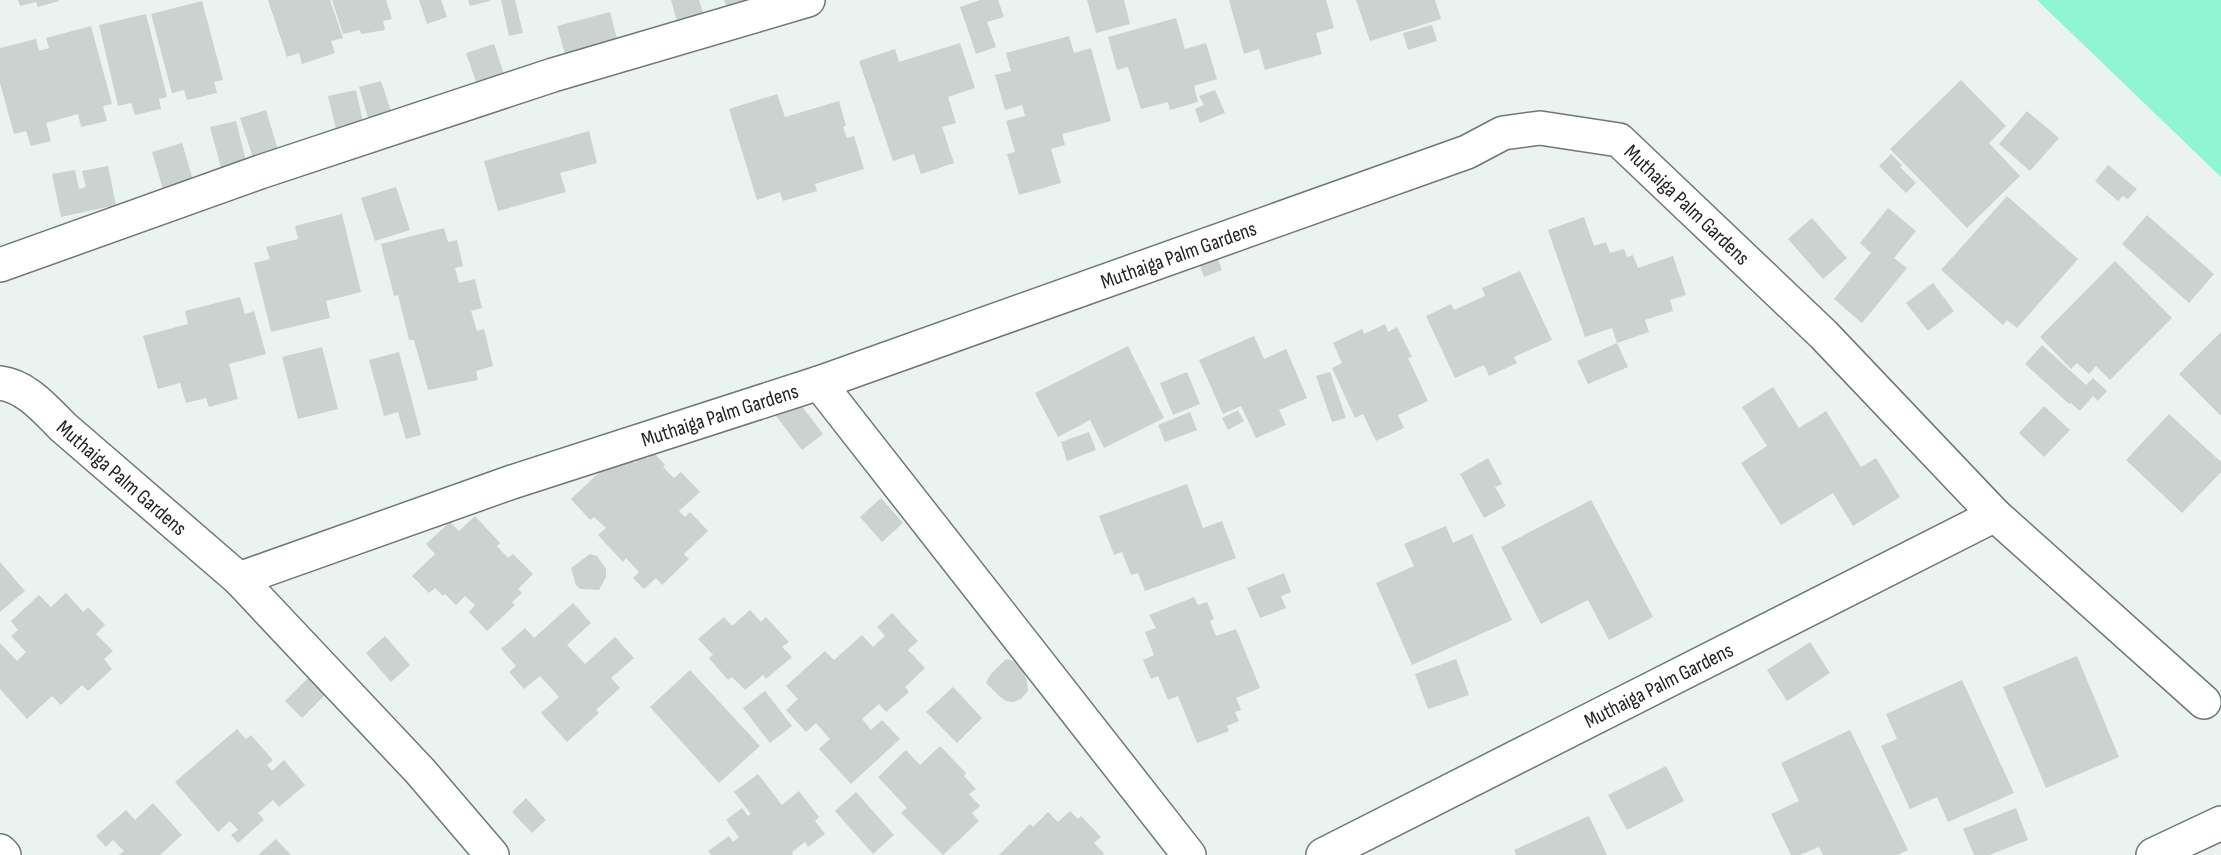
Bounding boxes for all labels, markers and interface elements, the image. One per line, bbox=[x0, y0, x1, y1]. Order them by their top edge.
street label: Muthaiga Palm Gardens bbox=[1619, 139, 1755, 270]
street label: Muthaiga Palm Gardens bbox=[1097, 216, 1260, 294]
street label: Muthaiga Palm Gardens bbox=[638, 378, 801, 452]
street label: Muthaiga Palm Gardens bbox=[52, 415, 192, 541]
street label: Muthaiga Palm Gardens bbox=[1580, 637, 1737, 733]

